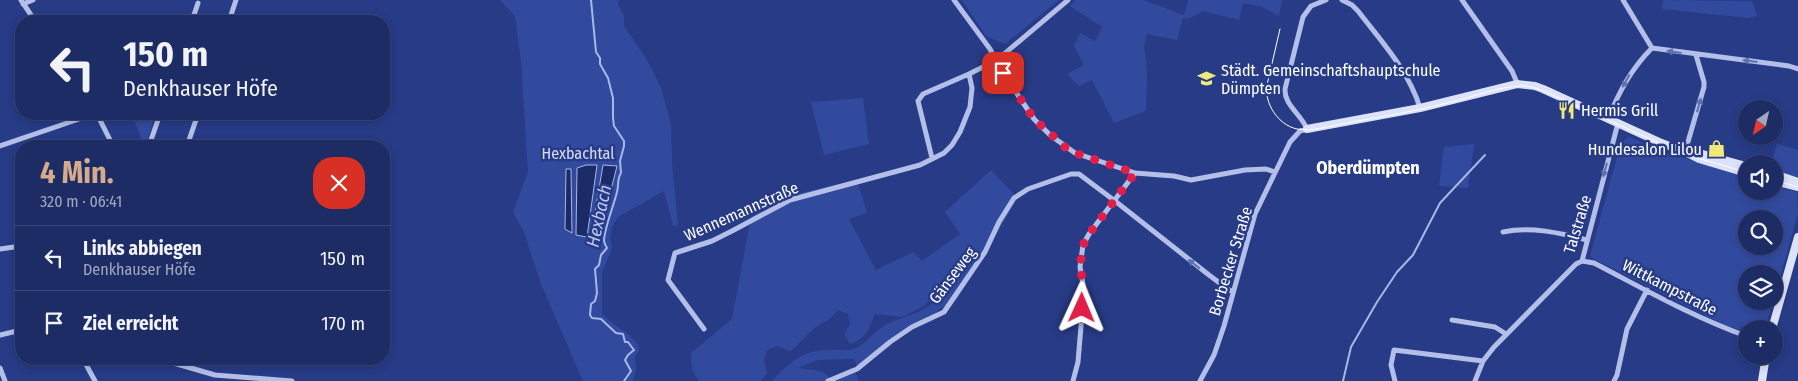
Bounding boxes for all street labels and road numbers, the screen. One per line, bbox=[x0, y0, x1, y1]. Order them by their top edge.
street label: Wennemannstraße bbox=[681, 178, 801, 245]
street label: Talstraße bbox=[1560, 193, 1595, 256]
street label: Borbecker Straße bbox=[1205, 204, 1256, 318]
street label: Gänseweg bbox=[925, 243, 980, 307]
street label: Wittkampstraße bbox=[1619, 255, 1720, 320]

